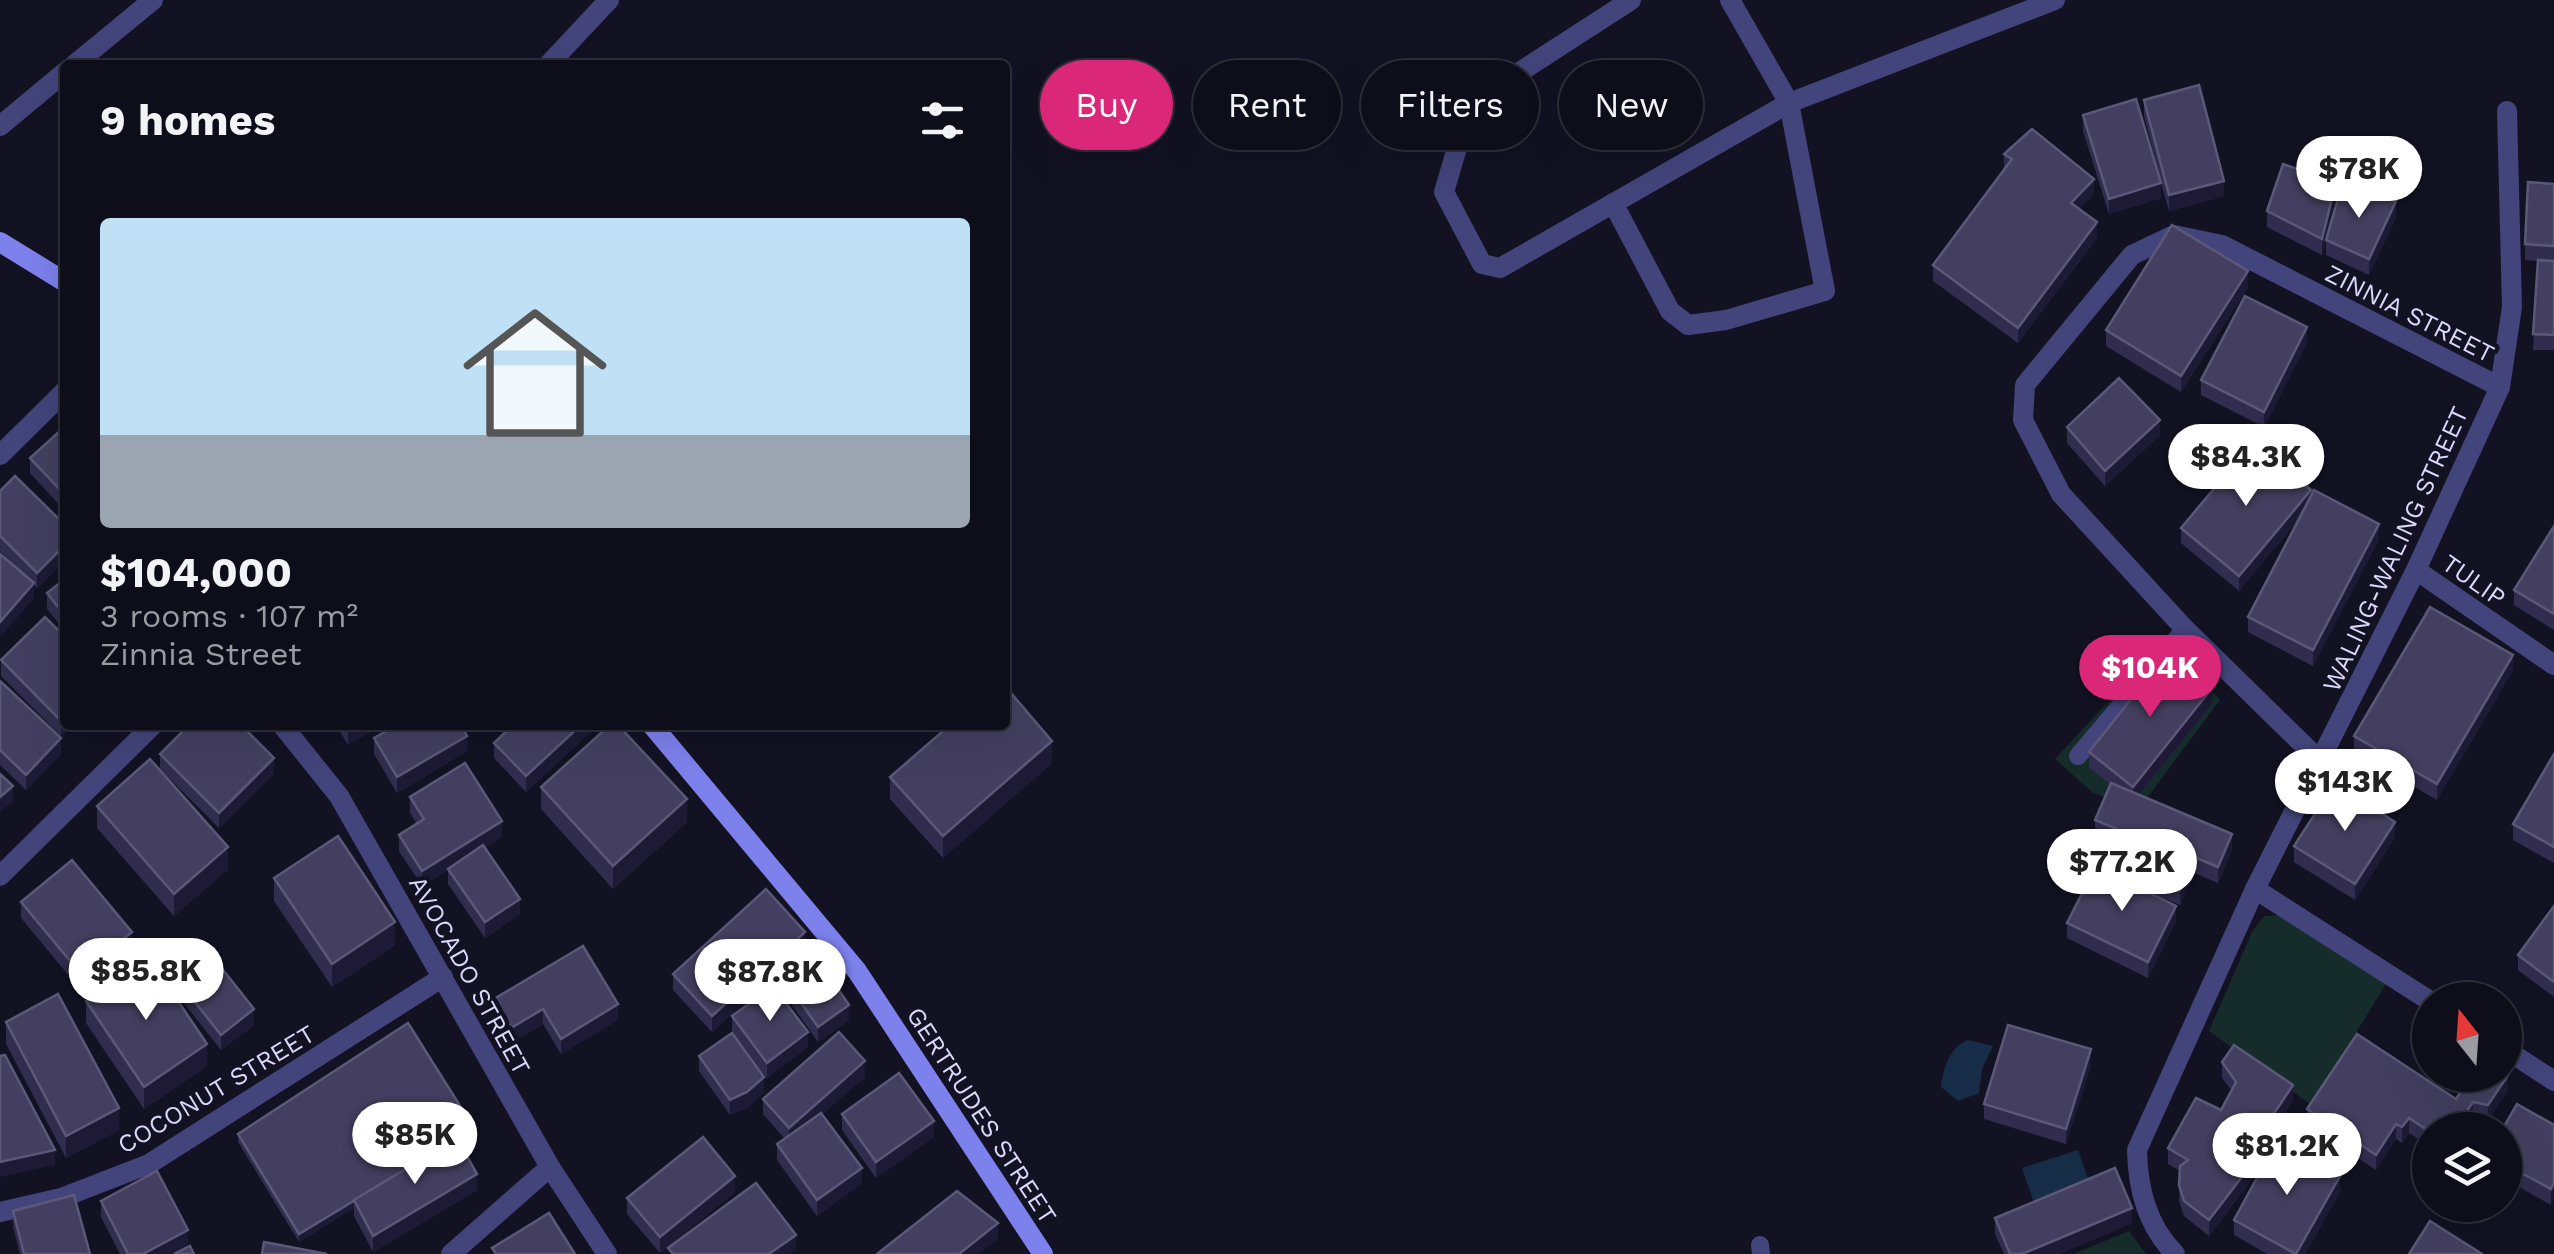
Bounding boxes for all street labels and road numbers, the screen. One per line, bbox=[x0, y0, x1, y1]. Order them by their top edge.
street label: ZINNIA STREET bbox=[2321, 258, 2499, 368]
street label: WALING-WALING STREET bbox=[2317, 402, 2474, 696]
street label: TULIP bbox=[2437, 548, 2511, 612]
street label: AVOCADO STREET bbox=[403, 871, 536, 1080]
street label: GERTRUDES STREET bbox=[901, 1002, 1062, 1229]
street label: COCONUT STREET bbox=[112, 1019, 320, 1160]

